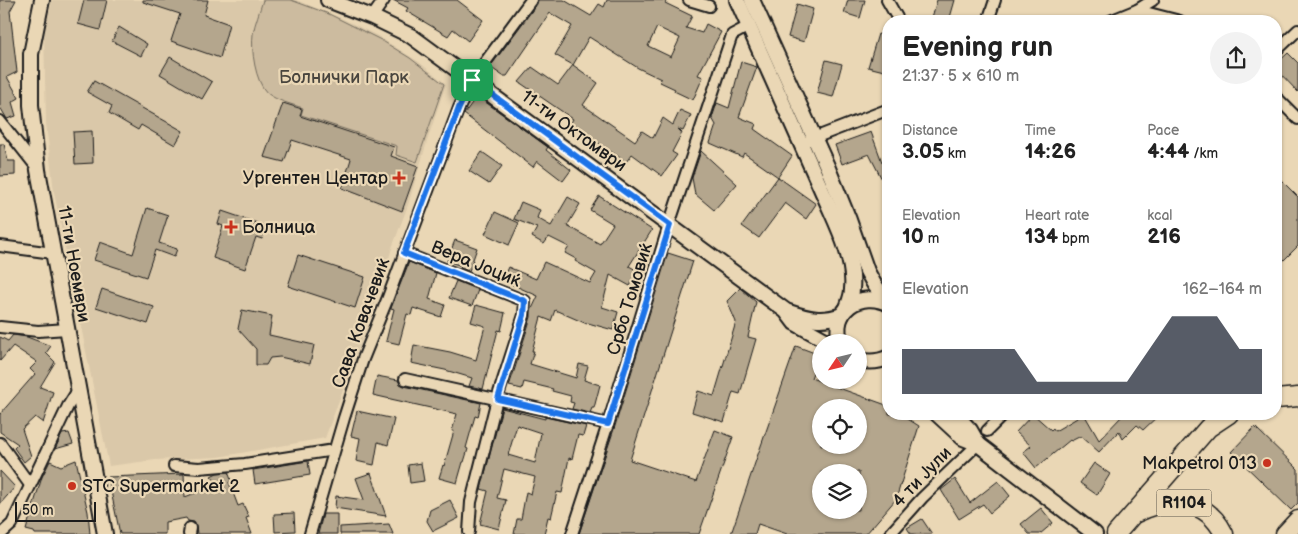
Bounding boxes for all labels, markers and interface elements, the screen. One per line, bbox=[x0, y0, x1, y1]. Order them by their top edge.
text: Evening run bbox=[902, 31, 1053, 64]
button: share bbox=[1210, 32, 1262, 84]
pin bbox=[451, 59, 493, 101]
icon: arrive bbox=[458, 66, 486, 94]
park label: Болнички Парк bbox=[279, 67, 409, 88]
text: 21:37 · 5 × 610 m bbox=[902, 67, 1019, 86]
street label: 11-ти Октомври bbox=[517, 86, 631, 176]
text: Distance bbox=[902, 122, 958, 139]
text: Time bbox=[1025, 122, 1056, 139]
text: Pace bbox=[1147, 122, 1179, 139]
text: 3.05 bbox=[902, 139, 944, 164]
text: 14:26 bbox=[1025, 139, 1076, 164]
text: 4:44 bbox=[1147, 139, 1189, 164]
text: km bbox=[944, 145, 966, 162]
text: /km bbox=[1189, 145, 1218, 162]
place label: Ургентен Центар bbox=[243, 168, 388, 189]
marker: Ургентен Центар bbox=[392, 171, 406, 185]
street label: 11-ти Ноември bbox=[53, 204, 95, 324]
text: Elevation bbox=[902, 207, 960, 224]
text: Heart rate bbox=[1025, 207, 1089, 224]
text: kcal bbox=[1147, 207, 1172, 224]
place label: Болница bbox=[242, 217, 316, 238]
marker: Болница bbox=[224, 220, 238, 234]
text: 10 bbox=[902, 224, 924, 249]
text: 134 bbox=[1025, 224, 1058, 249]
text: 216 bbox=[1147, 224, 1181, 249]
text: m bbox=[924, 230, 939, 247]
text: bpm bbox=[1058, 230, 1090, 247]
street label: Вера Јоциќ bbox=[428, 236, 525, 292]
street label: Србо Томовиќ bbox=[603, 240, 657, 358]
street label: Сава Ковачевиќ bbox=[328, 254, 395, 391]
text: Elevation bbox=[902, 280, 969, 299]
text: 162–164 m bbox=[1183, 280, 1262, 299]
north arrow bbox=[812, 334, 868, 389]
map controls bbox=[812, 334, 867, 519]
button: locate bbox=[812, 399, 867, 454]
street label: 4 ти Јули bbox=[888, 442, 956, 512]
place label: Makpetrol 013 bbox=[1142, 453, 1257, 474]
marker: Makpetrol 013 bbox=[1261, 457, 1273, 469]
button: layers bbox=[812, 464, 867, 519]
place label: STC Supermarket 2 bbox=[82, 476, 240, 497]
marker: STC Supermarket 2 bbox=[66, 480, 78, 492]
road number: R1104 bbox=[1156, 489, 1212, 516]
scale bar bbox=[15, 499, 96, 522]
text: 50 m bbox=[22, 502, 54, 519]

